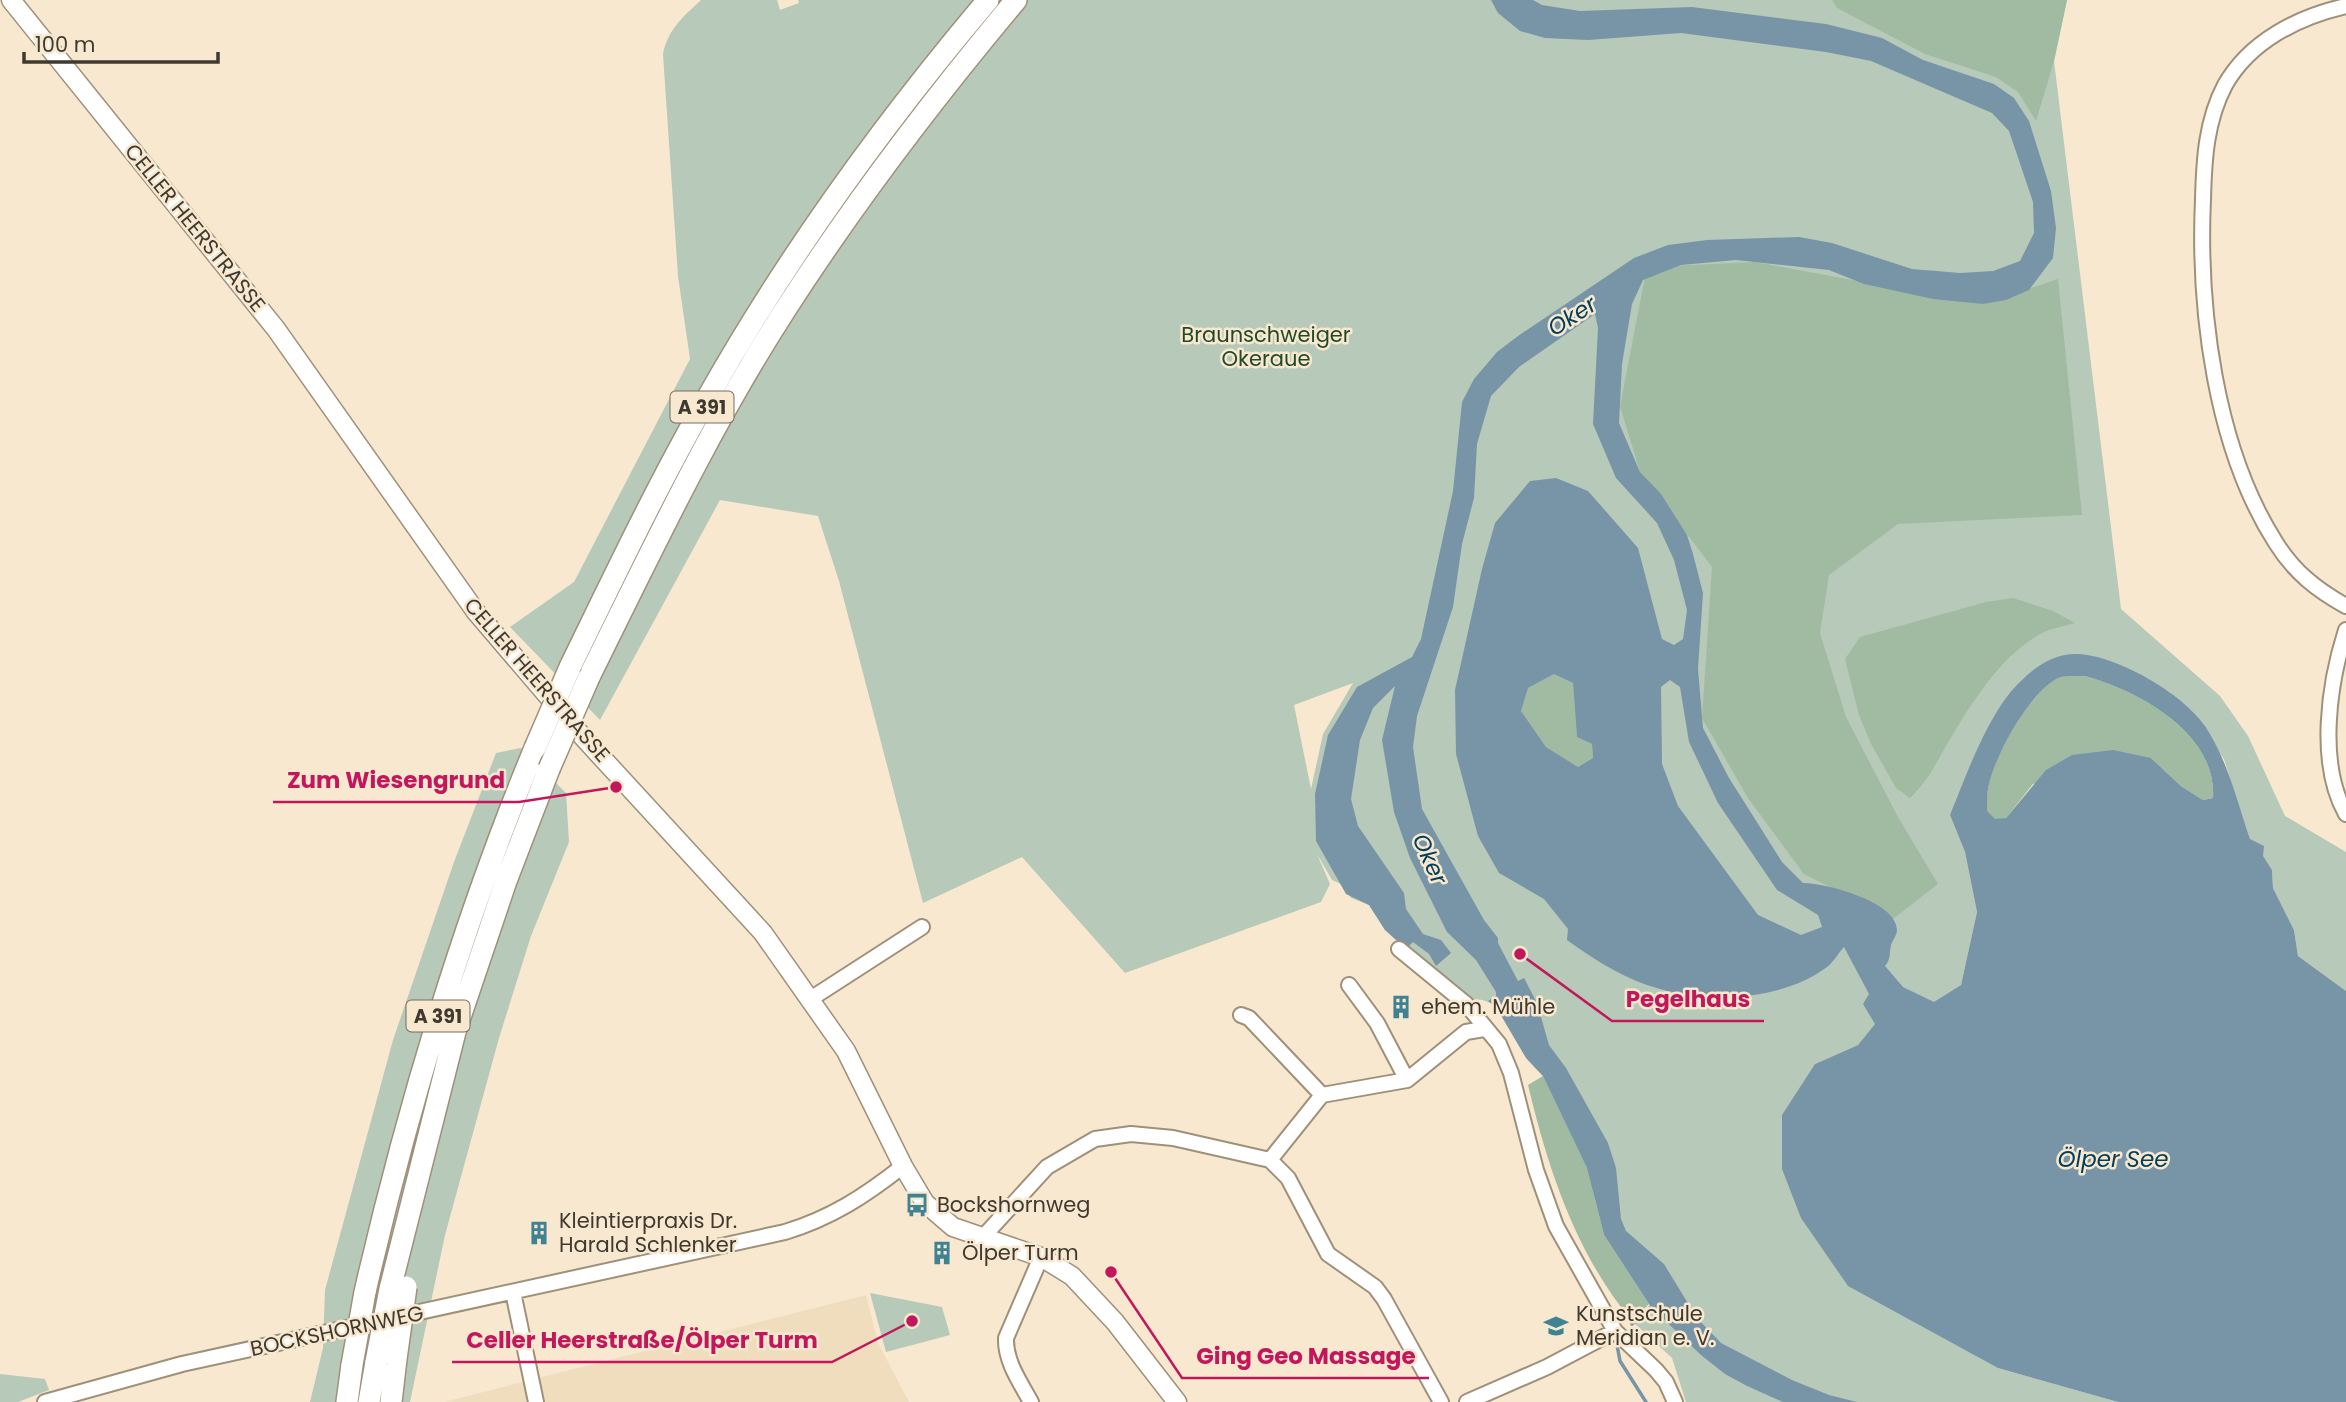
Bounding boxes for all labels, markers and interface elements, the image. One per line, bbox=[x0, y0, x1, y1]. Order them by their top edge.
scale bar bbox=[24, 21, 219, 65]
text: 100 m bbox=[35, 30, 95, 59]
street label: CELLER HEERSTRASSE bbox=[118, 137, 272, 318]
water label: Oker bbox=[1541, 287, 1604, 344]
park label: Braunschweiger Okeraue bbox=[1181, 320, 1351, 373]
road number: A 391 bbox=[670, 392, 734, 422]
street label: CELLER HEERSTRASSE bbox=[458, 591, 617, 768]
callout: Zum Wiesengrund bbox=[273, 758, 519, 802]
text: Zum Wiesengrund bbox=[287, 764, 505, 796]
water label: Oker bbox=[1405, 828, 1456, 891]
callout: Pegelhaus bbox=[1612, 977, 1764, 1021]
text: Pegelhaus bbox=[1626, 983, 1750, 1015]
place label: ehem. Mühle bbox=[1421, 992, 1555, 1021]
building icon: ehem. Mühle bbox=[1387, 993, 1415, 1021]
road number: A 391 bbox=[406, 1000, 470, 1032]
water label: Ölper See bbox=[2058, 1143, 2168, 1175]
place label: Bockshornweg bbox=[937, 1190, 1090, 1219]
bus stop icon: Bockshornweg bbox=[903, 1191, 931, 1219]
place label: Kleintierpraxis Dr. Harald Schlenker bbox=[559, 1206, 737, 1259]
building icon: Kleintierpraxis Dr. Harald Schlenker bbox=[525, 1219, 553, 1247]
place label: Ölper Turm bbox=[962, 1238, 1079, 1267]
building icon: Ölper Turm bbox=[928, 1239, 956, 1267]
street label: BOCKSHORNWEG bbox=[247, 1298, 426, 1363]
place label: Kunstschule Meridian e. V. bbox=[1576, 1299, 1714, 1352]
school or university icon: Kunstschule Meridian e. V. bbox=[1542, 1312, 1570, 1340]
callout: Celler Heerstraße/Ölper Turm bbox=[452, 1318, 832, 1362]
text: Celler Heerstraße/Ölper Turm bbox=[466, 1324, 818, 1356]
callout: Ging Geo Massage bbox=[1182, 1334, 1429, 1378]
text: Ging Geo Massage bbox=[1196, 1340, 1416, 1372]

